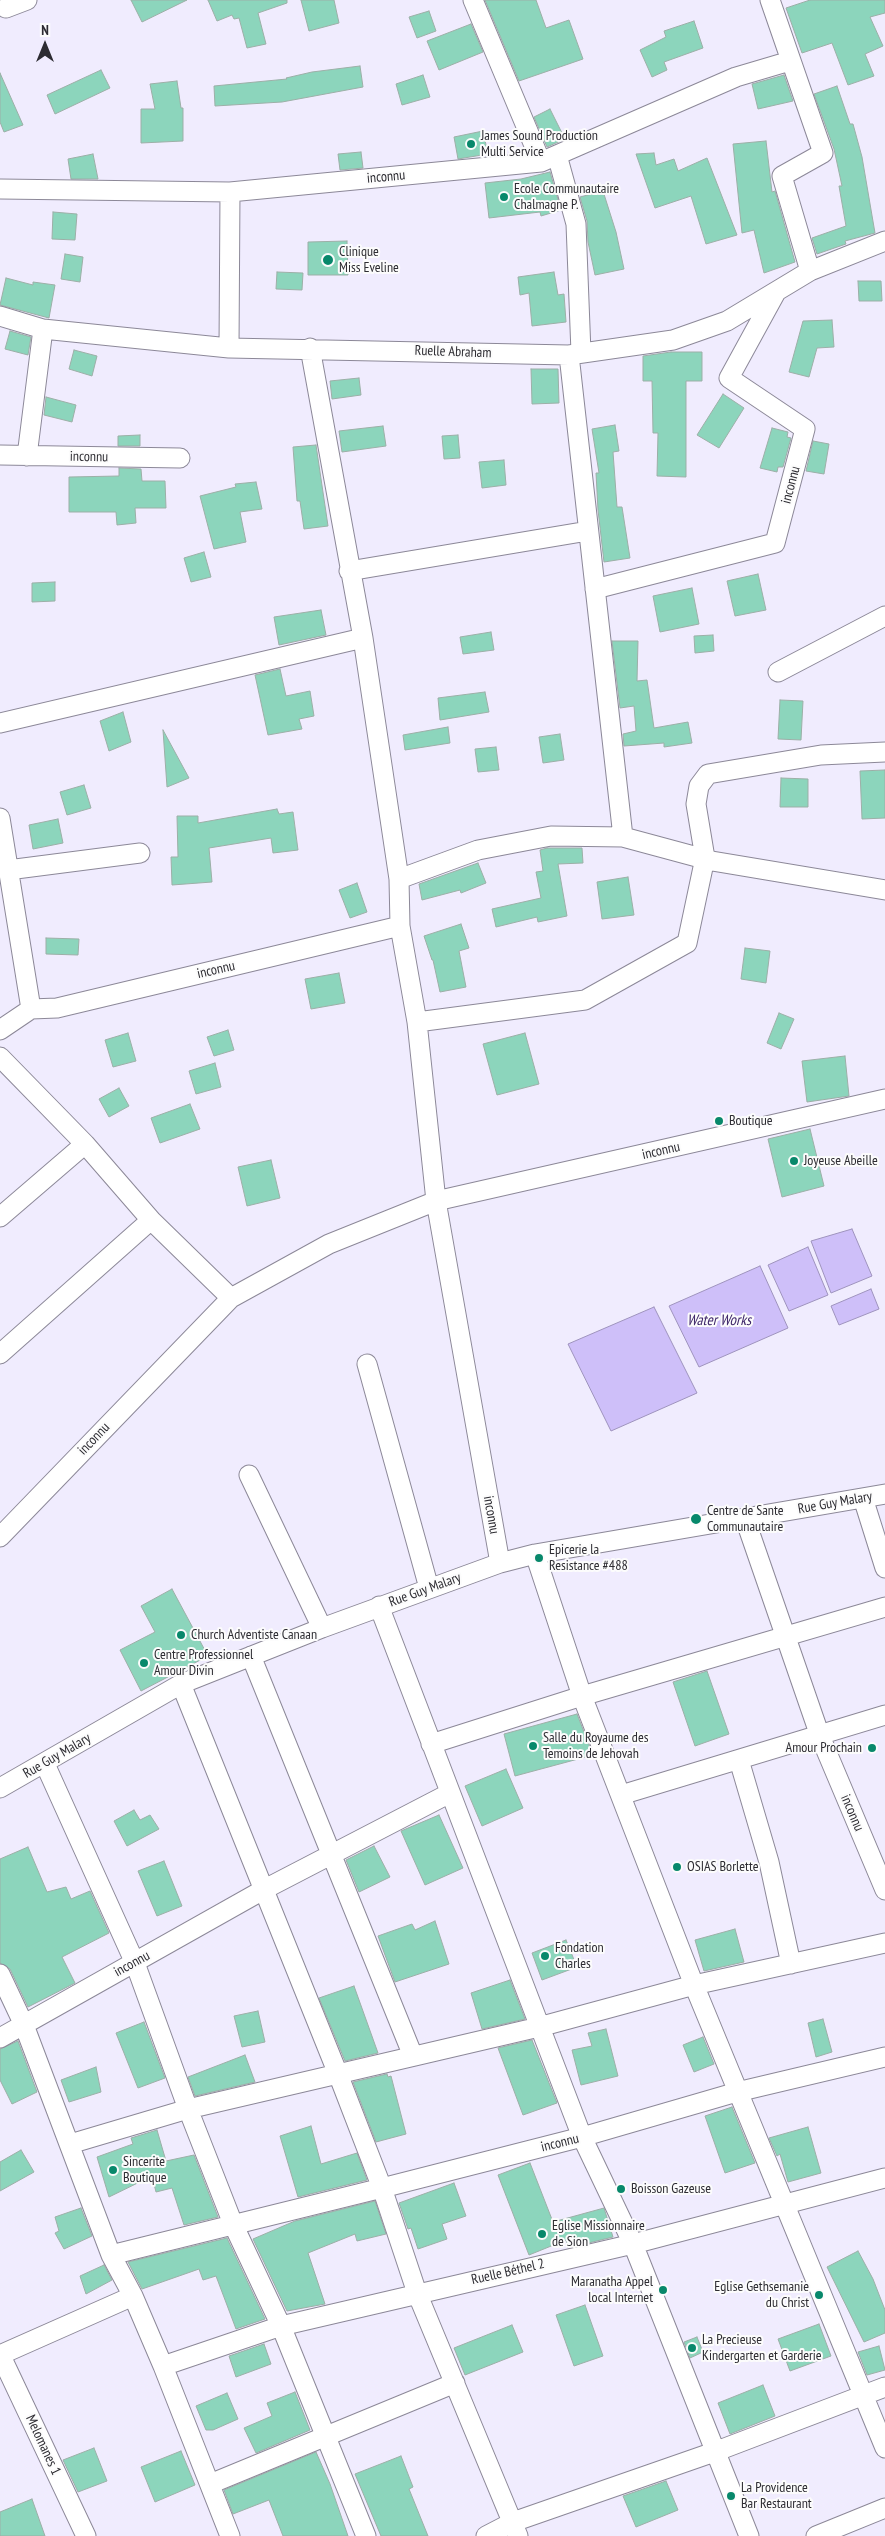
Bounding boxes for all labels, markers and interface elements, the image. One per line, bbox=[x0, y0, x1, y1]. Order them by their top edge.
north arrow bbox=[20, 20, 70, 70]
text: N bbox=[41, 21, 49, 39]
place label: James Sound Production Multi Service bbox=[481, 128, 598, 160]
marker: James Sound Production Multi Service bbox=[465, 138, 477, 150]
street label: inconnu bbox=[366, 167, 406, 187]
place label: Ecole Communautaire Chalmagne P. bbox=[514, 181, 619, 213]
marker: Ecole Communautaire Chalmagne P. bbox=[498, 191, 510, 203]
place label: Clinique Miss Eveline bbox=[339, 244, 399, 276]
marker: Clinique Miss Eveline bbox=[321, 253, 335, 267]
street label: Ruelle Abraham bbox=[414, 342, 492, 362]
street label: inconnu bbox=[70, 448, 108, 466]
street label: inconnu bbox=[778, 464, 804, 506]
street label: inconnu bbox=[195, 958, 237, 982]
place label: Boutique bbox=[729, 1113, 773, 1129]
marker: Boutique bbox=[713, 1115, 725, 1127]
street label: inconnu bbox=[640, 1139, 682, 1163]
place label: Joyeuse Abeille bbox=[804, 1153, 878, 1169]
marker: Joyeuse Abeille bbox=[788, 1155, 800, 1167]
water label: Water Works bbox=[687, 1312, 751, 1330]
street label: inconnu bbox=[75, 1419, 113, 1459]
street label: Rue Guy Malary bbox=[797, 1488, 873, 1518]
street label: inconnu bbox=[479, 1495, 503, 1535]
place label: Centre de Sante Communautaire bbox=[707, 1503, 783, 1535]
marker: Centre de Sante Communautaire bbox=[689, 1512, 703, 1526]
place label: Epicerie la Resistance #488 bbox=[549, 1542, 628, 1574]
marker: Epicerie la Resistance #488 bbox=[533, 1552, 545, 1564]
street label: Rue Guy Malary bbox=[387, 1569, 463, 1611]
place label: Church Adventiste Canaan bbox=[191, 1627, 317, 1643]
marker: Church Adventiste Canaan bbox=[175, 1629, 187, 1641]
place label: Centre Professionnel Amour Divin bbox=[154, 1647, 253, 1680]
marker: Centre Professionnel Amour Divin bbox=[138, 1657, 150, 1669]
street label: Rue Guy Malary bbox=[20, 1730, 94, 1782]
place label: Salle du Royaume des Temoins de Jehovah bbox=[543, 1730, 648, 1762]
marker: Salle du Royaume des Temoins de Jehovah bbox=[527, 1740, 539, 1752]
place label: Amour Prochain bbox=[786, 1740, 862, 1756]
marker: Amour Prochain bbox=[866, 1742, 878, 1754]
street label: inconnu bbox=[837, 1792, 867, 1834]
place label: OSIAS Borlette bbox=[687, 1859, 758, 1875]
marker: OSIAS Borlette bbox=[671, 1861, 683, 1873]
place label: Fondation Charles bbox=[555, 1940, 604, 1972]
street label: inconnu bbox=[111, 1947, 153, 1981]
marker: Fondation Charles bbox=[539, 1950, 551, 1962]
street label: inconnu bbox=[539, 2130, 581, 2156]
place label: Sincerite Boutique bbox=[123, 2154, 167, 2186]
marker: Sincerite Boutique bbox=[107, 2164, 119, 2176]
place label: Boisson Gazeuse bbox=[631, 2181, 711, 2197]
marker: Boisson Gazeuse bbox=[615, 2183, 627, 2195]
place label: Eglise Missionnaire de Sion bbox=[552, 2218, 645, 2250]
marker: Eglise Missionnaire de Sion bbox=[536, 2228, 548, 2240]
street label: Ruelle Béthel 2 bbox=[470, 2255, 546, 2289]
place label: Maranatha Appel local Internet bbox=[571, 2274, 653, 2306]
place label: Eglise Gethsemanie du Christ bbox=[714, 2279, 809, 2312]
marker: Maranatha Appel local Internet bbox=[657, 2284, 669, 2296]
marker: Eglise Gethsemanie du Christ bbox=[813, 2289, 825, 2301]
place label: La Precieuse Kindergarten et Garderie bbox=[702, 2332, 822, 2364]
marker: La Precieuse Kindergarten et Garderie bbox=[686, 2342, 698, 2354]
street label: Melomanes 1 bbox=[22, 2412, 64, 2478]
place label: La Providence Bar Restaurant bbox=[741, 2480, 812, 2512]
marker: La Providence Bar Restaurant bbox=[725, 2490, 737, 2502]

